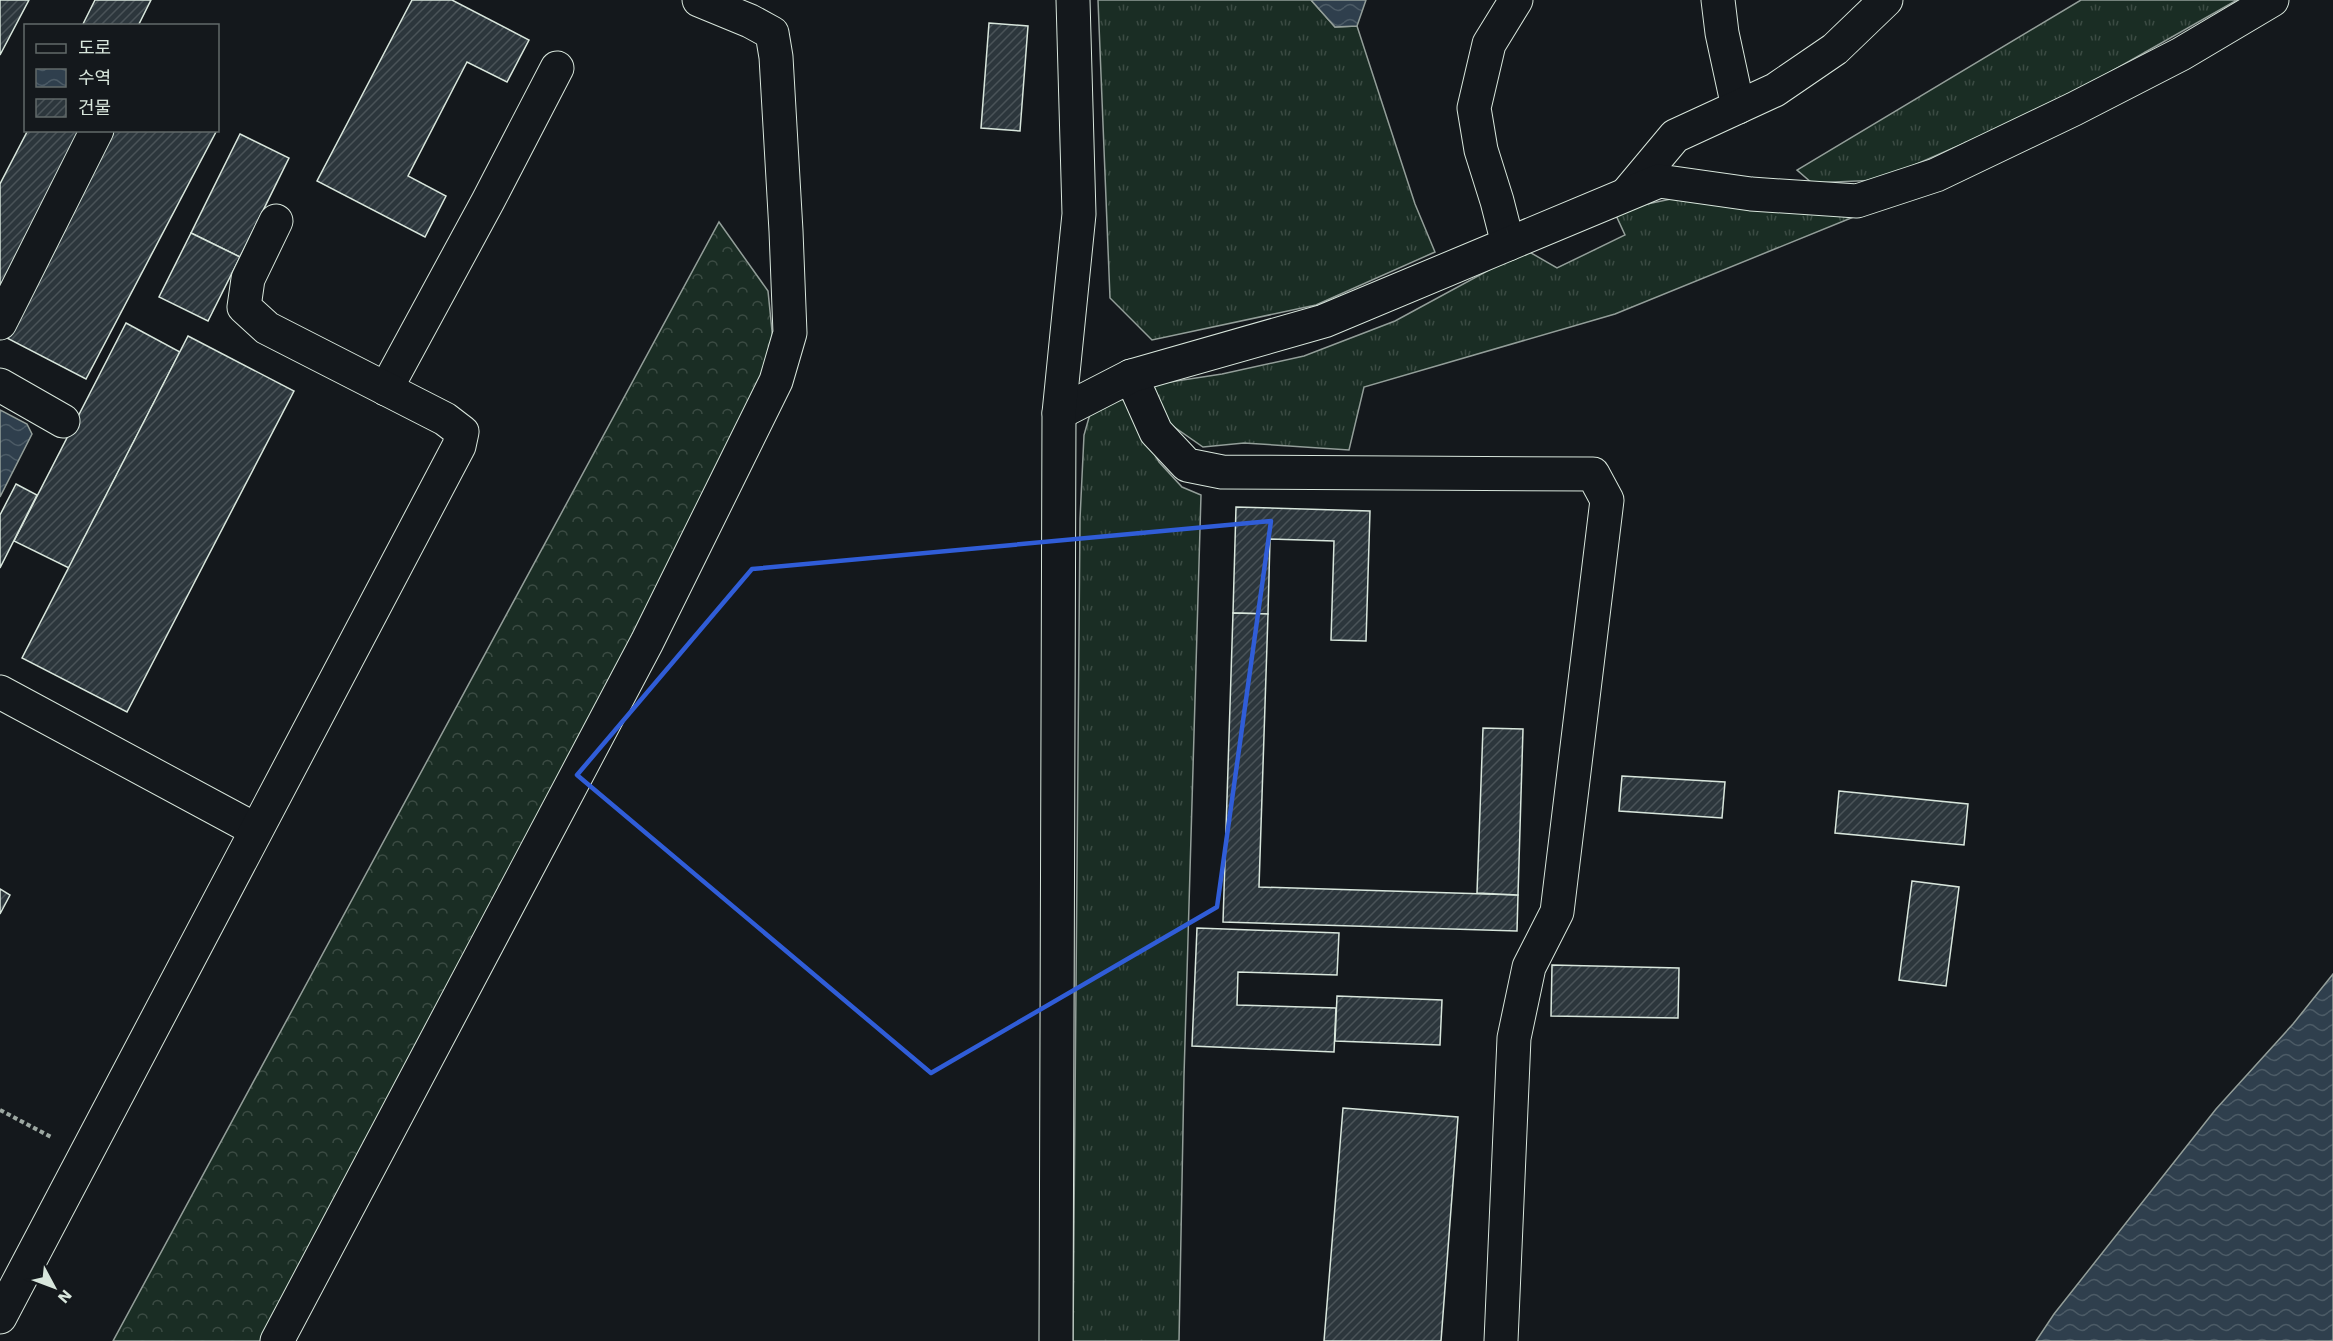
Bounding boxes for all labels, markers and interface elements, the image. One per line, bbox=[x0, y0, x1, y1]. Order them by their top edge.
legend bbox=[24, 24, 219, 132]
text: 도로 bbox=[78, 37, 111, 58]
text: 수역 bbox=[78, 67, 111, 88]
text: 건물 bbox=[78, 97, 111, 118]
north arrow bbox=[24, 1257, 84, 1317]
text: N bbox=[54, 1286, 76, 1307]

